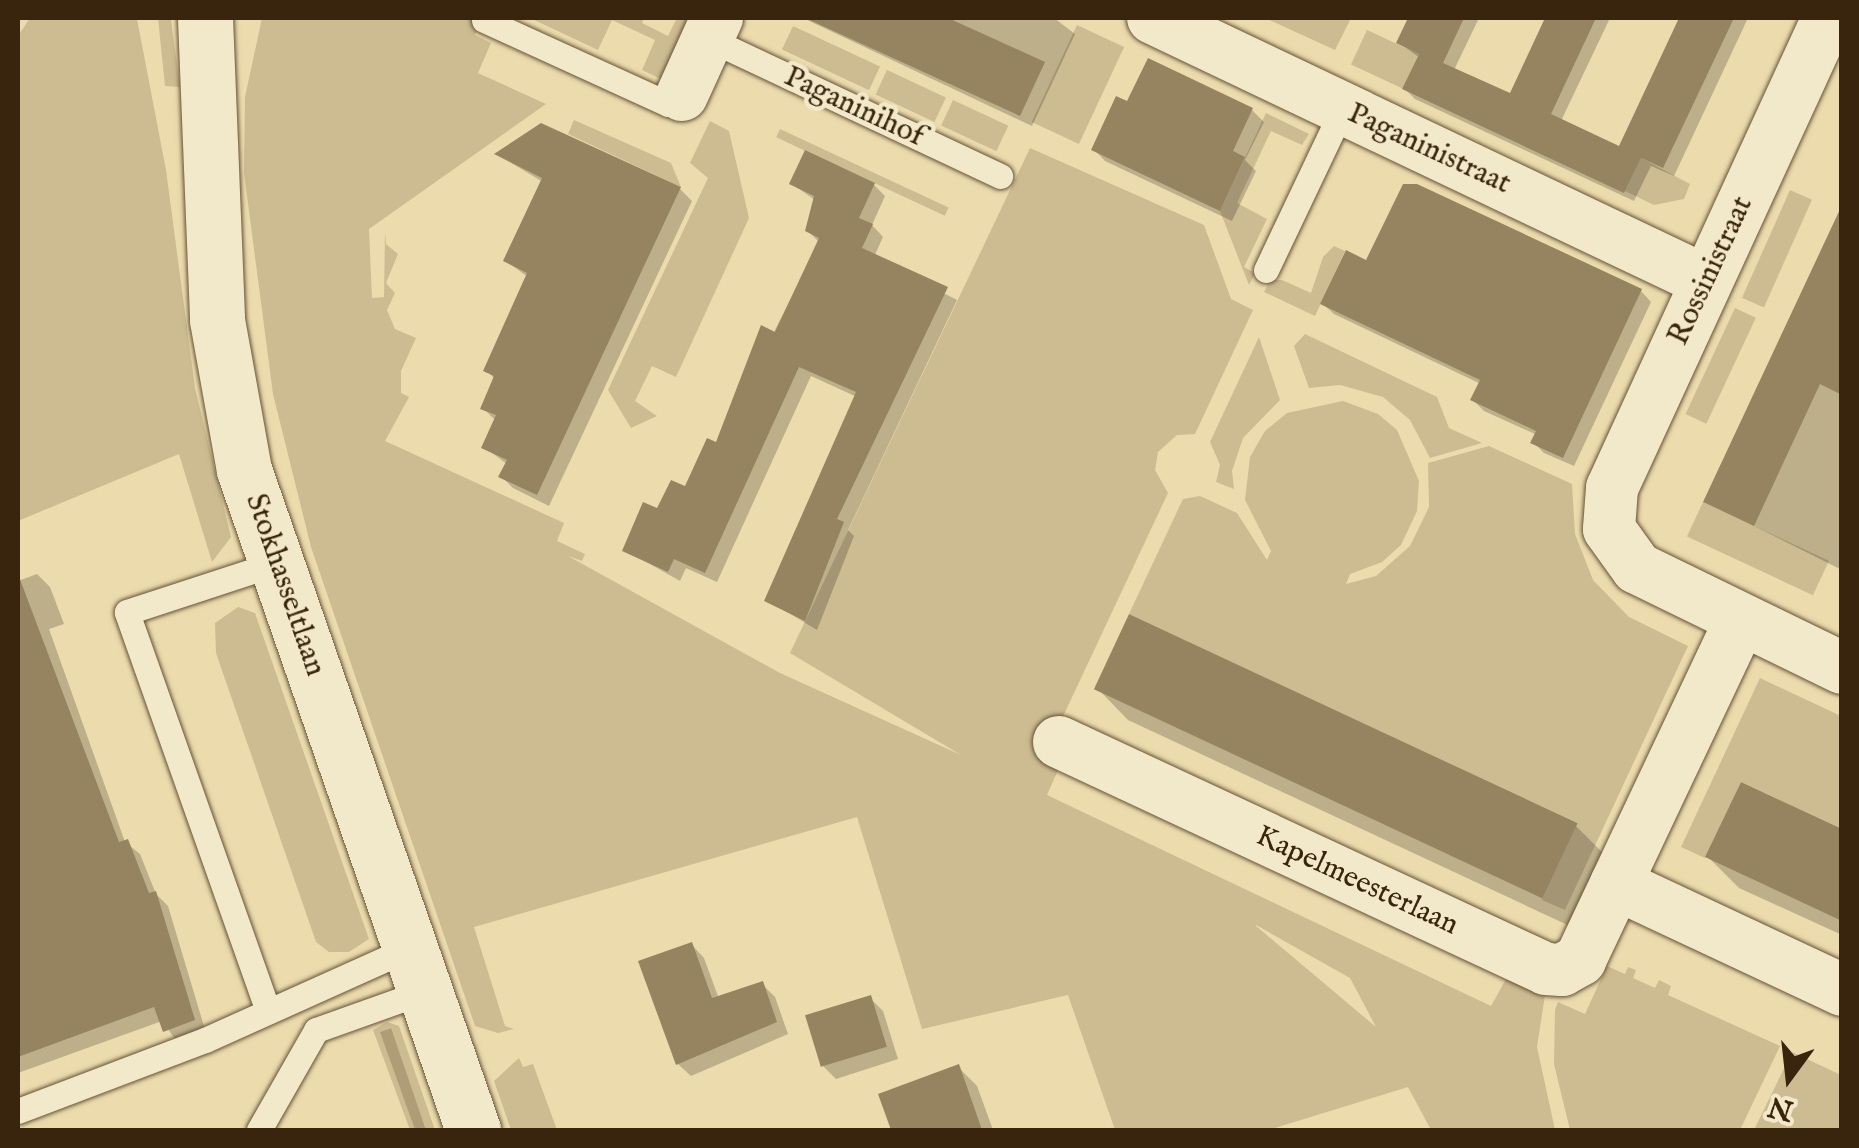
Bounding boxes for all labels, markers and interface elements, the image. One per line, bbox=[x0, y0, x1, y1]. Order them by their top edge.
street label: Paganinihof bbox=[778, 59, 930, 155]
street label: Paganinistraat bbox=[1342, 96, 1516, 202]
street label: Rossinistraat bbox=[1661, 191, 1761, 351]
street label: Stokhasseltlaan bbox=[237, 489, 333, 681]
street label: Kapelmeesterlaan bbox=[1250, 818, 1464, 944]
north arrow bbox=[1739, 1028, 1839, 1128]
text: N bbox=[1765, 1087, 1797, 1128]

